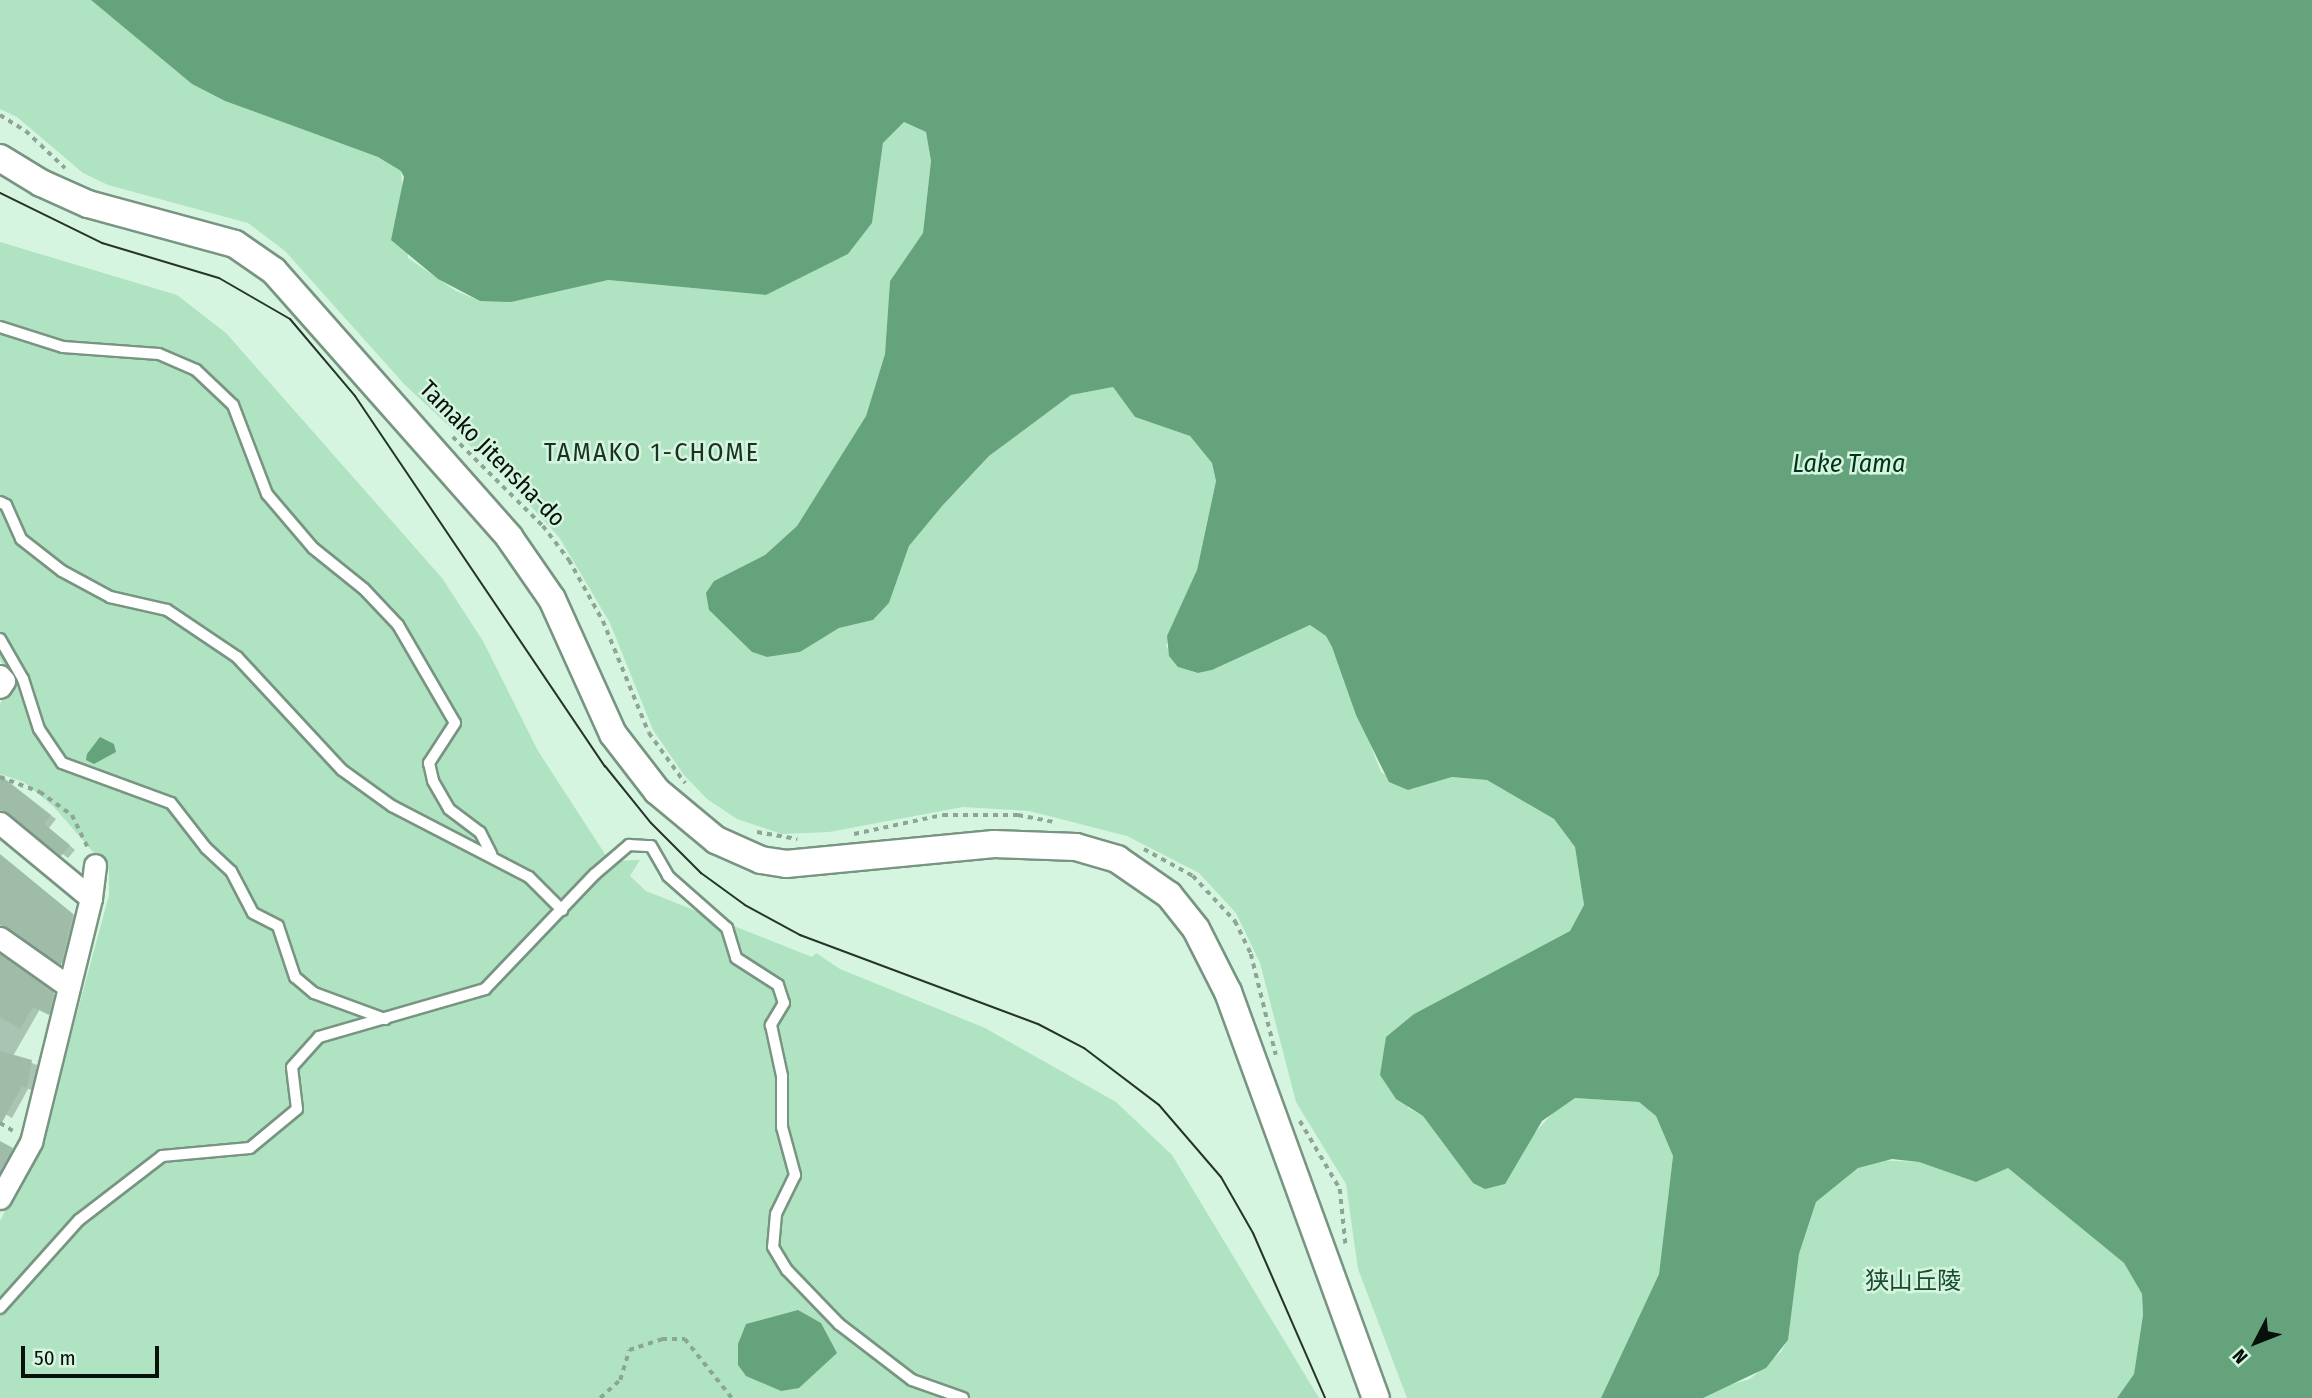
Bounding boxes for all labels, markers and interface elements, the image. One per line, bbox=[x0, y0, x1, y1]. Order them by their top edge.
street label: Tamako Jitensha-do bbox=[413, 375, 571, 533]
district label: TAMAKO 1-CHOME bbox=[546, 437, 758, 469]
water label: Lake Tama bbox=[1793, 448, 1905, 480]
park label: 狭山丘陵 bbox=[1865, 1268, 1961, 1296]
north arrow bbox=[2221, 1307, 2291, 1377]
scale bar bbox=[24, 1332, 163, 1376]
text: N bbox=[2228, 1344, 2252, 1368]
text: 50 m bbox=[34, 1345, 76, 1371]

